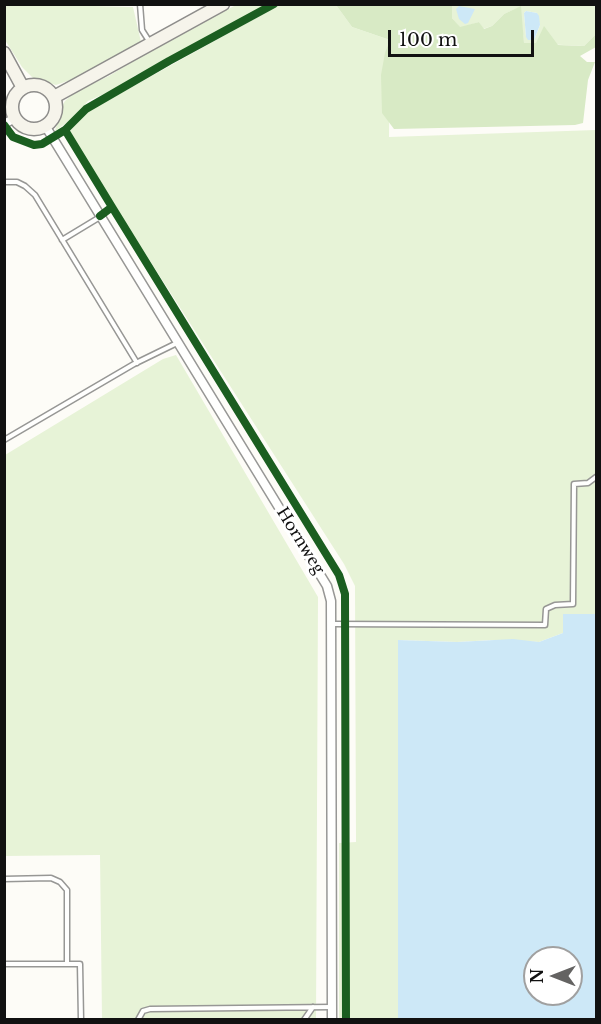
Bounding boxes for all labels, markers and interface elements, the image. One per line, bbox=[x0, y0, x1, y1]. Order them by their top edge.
scale bar bbox=[391, 18, 536, 56]
text: 100 m bbox=[399, 29, 457, 51]
street label: Hornweg bbox=[272, 504, 328, 578]
north arrow bbox=[523, 946, 583, 1006]
text: N bbox=[527, 968, 547, 984]

